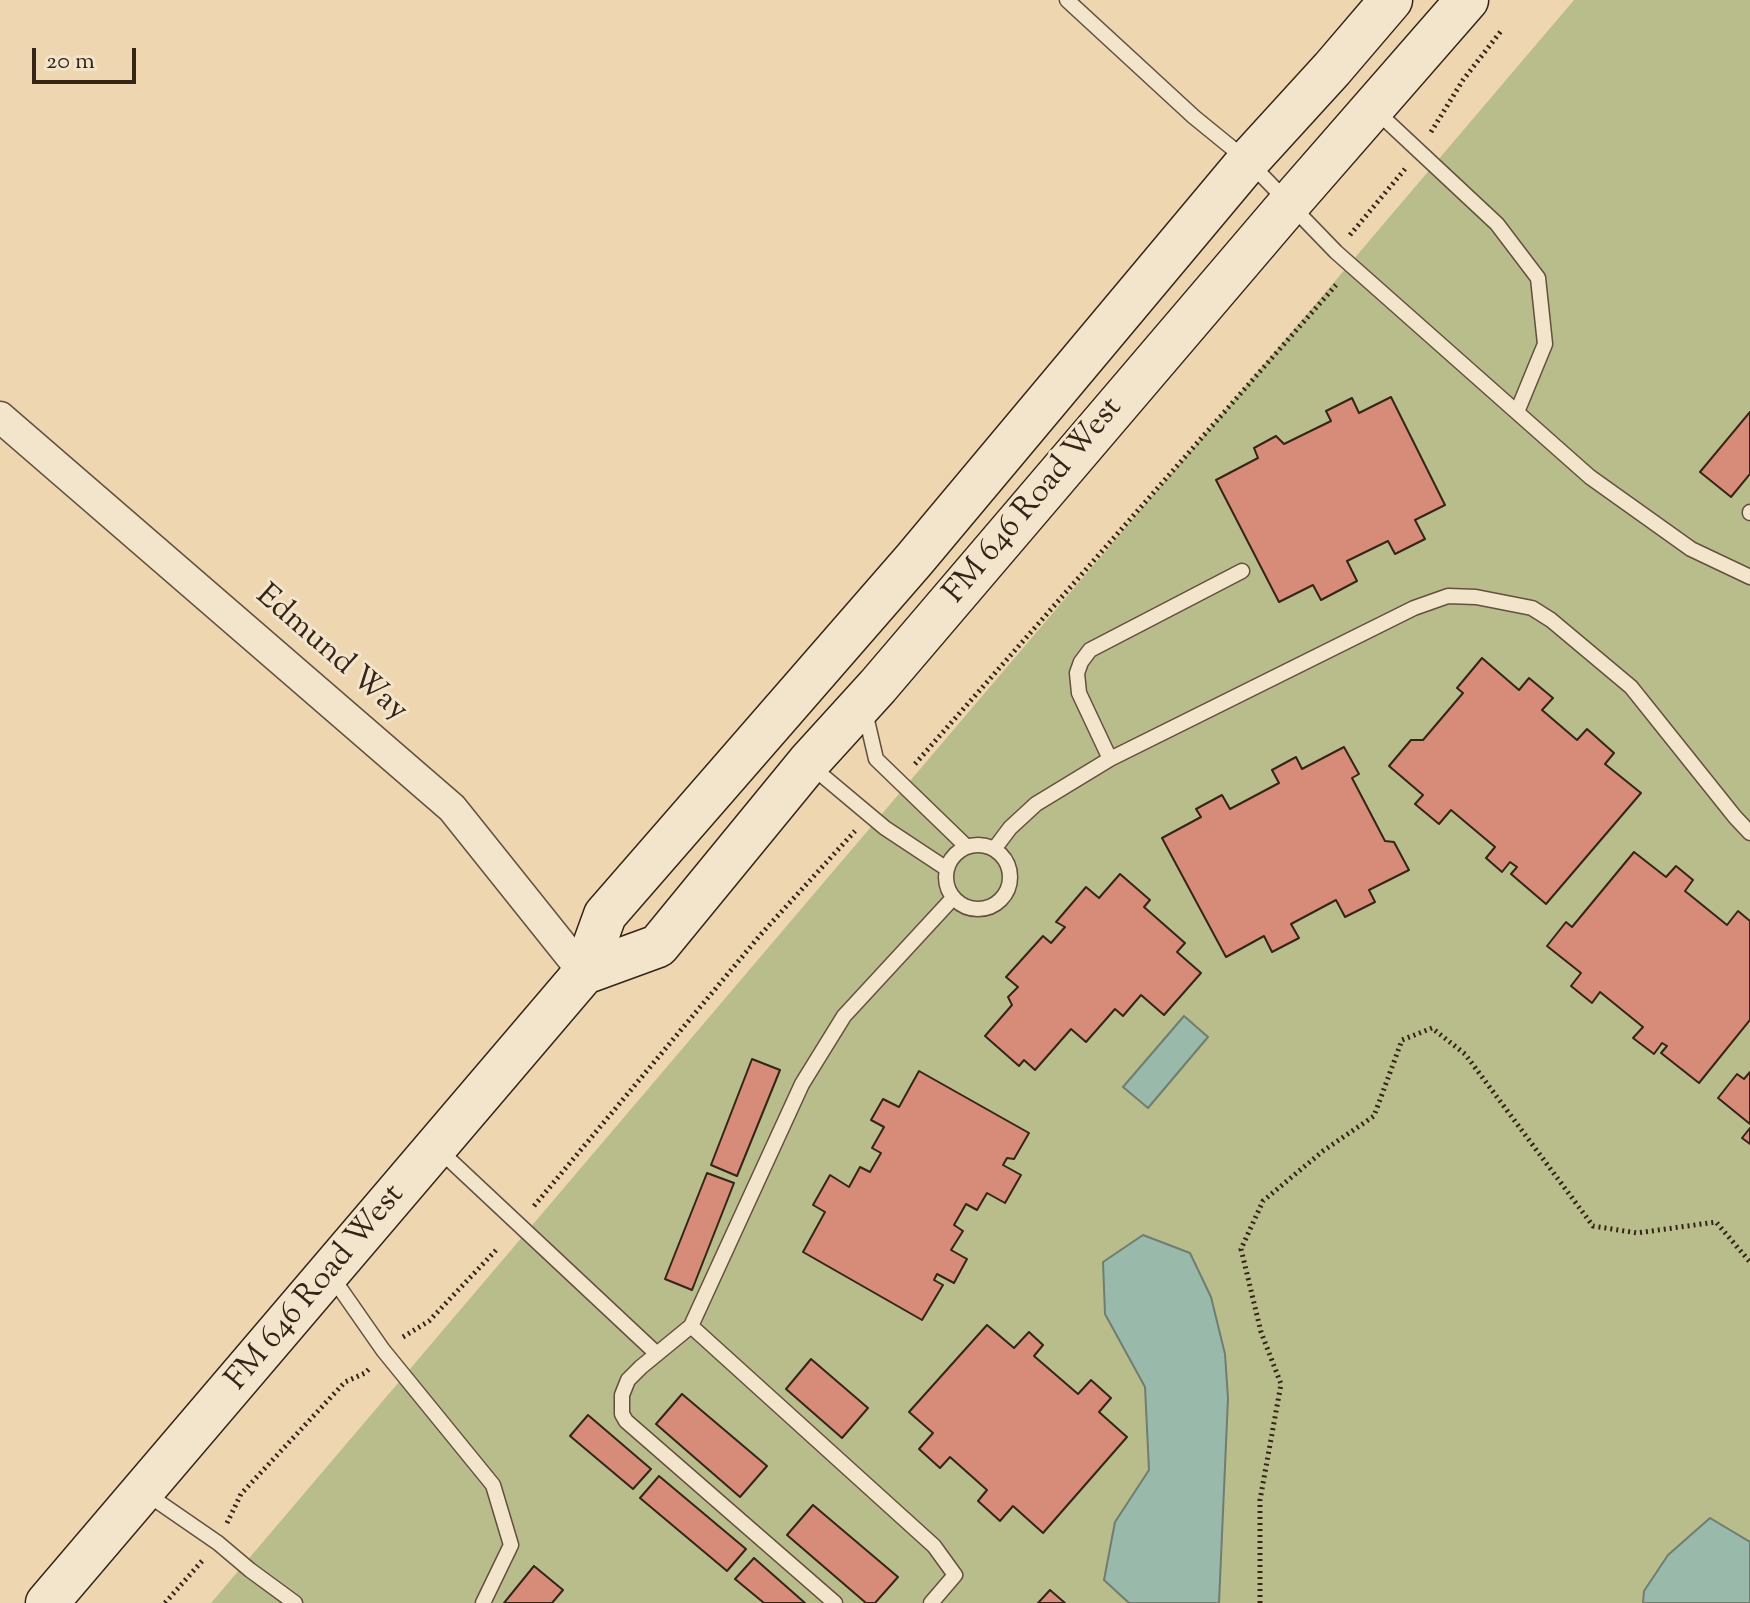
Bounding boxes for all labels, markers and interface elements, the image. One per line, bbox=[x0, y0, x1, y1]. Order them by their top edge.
scale bar bbox=[36, 32, 140, 82]
text: 20 m bbox=[46, 45, 95, 79]
street label: FM 646 Road West bbox=[938, 391, 1132, 613]
street label: Edmund Way bbox=[246, 578, 414, 732]
street label: FM 646 Road West bbox=[220, 1178, 414, 1400]

